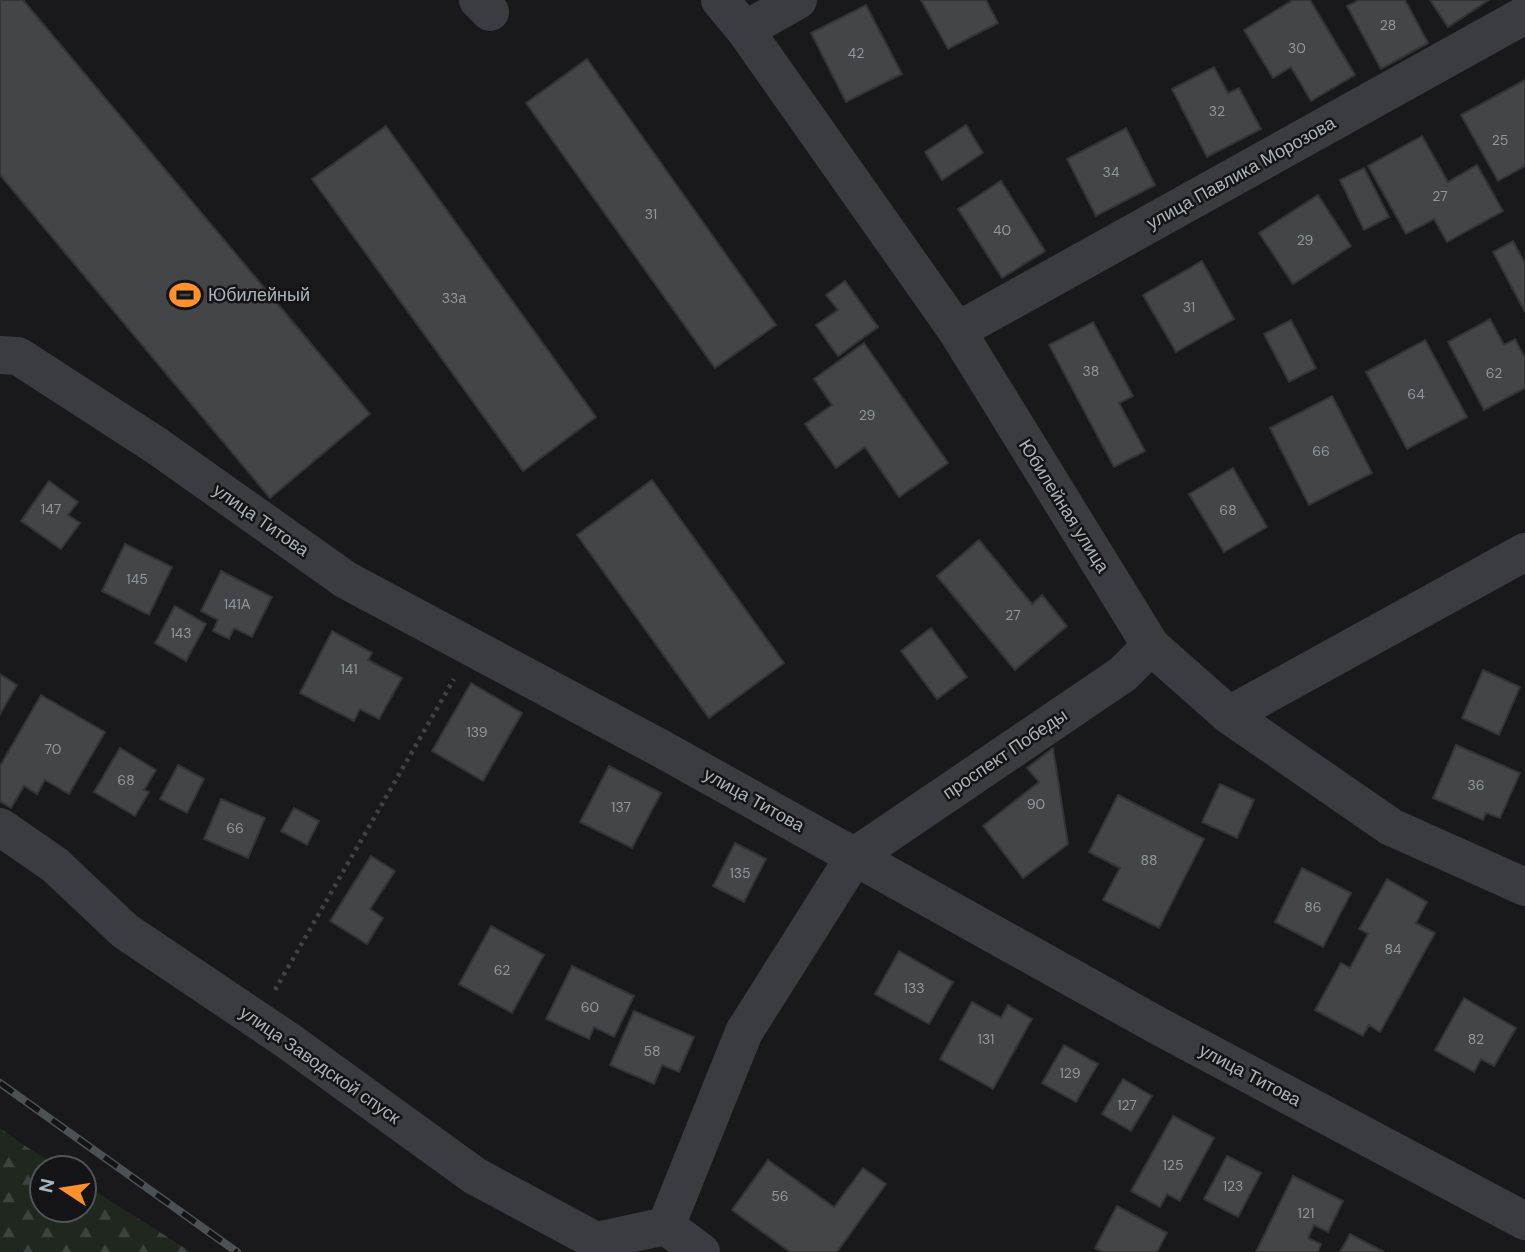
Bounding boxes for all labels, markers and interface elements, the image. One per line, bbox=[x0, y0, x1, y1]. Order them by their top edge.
house number: 28 bbox=[1380, 16, 1396, 34]
house number: 30 bbox=[1288, 39, 1306, 57]
house number: 42 bbox=[848, 44, 864, 62]
house number: 32 bbox=[1209, 102, 1225, 120]
street label: улица Павлика Морозова bbox=[1142, 111, 1341, 235]
house number: 25 bbox=[1492, 131, 1508, 149]
house number: 34 bbox=[1103, 163, 1120, 181]
house number: 27 bbox=[1432, 187, 1448, 205]
house number: 31 bbox=[645, 205, 657, 223]
house number: 40 bbox=[993, 221, 1011, 239]
house number: 29 bbox=[1297, 231, 1314, 249]
sports icon: Юбилейный bbox=[168, 278, 202, 312]
place label: Юбилейный bbox=[208, 283, 310, 307]
house number: 33а bbox=[442, 289, 466, 307]
house number: 31 bbox=[1183, 298, 1195, 316]
house number: 38 bbox=[1083, 362, 1099, 380]
house number: 62 bbox=[1486, 364, 1502, 382]
house number: 64 bbox=[1407, 385, 1425, 403]
house number: 29 bbox=[859, 406, 876, 424]
street label: Юбилейная улица bbox=[1013, 435, 1115, 578]
house number: 66 bbox=[1312, 442, 1330, 460]
street label: улица Титова bbox=[208, 478, 315, 563]
house number: 147 bbox=[41, 500, 61, 518]
house number: 68 bbox=[1219, 501, 1237, 519]
house number: 145 bbox=[126, 570, 148, 588]
house number: 141А bbox=[224, 595, 251, 613]
house number: 27 bbox=[1005, 606, 1021, 624]
house number: 143 bbox=[170, 624, 192, 642]
house number: 141 bbox=[340, 660, 358, 678]
street label: проспект Победы bbox=[938, 703, 1072, 805]
house number: 139 bbox=[466, 723, 488, 741]
house number: 70 bbox=[45, 740, 61, 758]
street label: улица Титова bbox=[699, 762, 810, 838]
house number: 68 bbox=[117, 771, 135, 789]
house number: 36 bbox=[1467, 776, 1485, 794]
house number: 90 bbox=[1027, 795, 1045, 813]
house number: 137 bbox=[611, 798, 631, 816]
house number: 66 bbox=[226, 819, 244, 837]
house number: 88 bbox=[1140, 851, 1158, 869]
house number: 135 bbox=[729, 864, 751, 882]
house number: 86 bbox=[1304, 898, 1322, 916]
house number: 84 bbox=[1384, 940, 1402, 958]
house number: 62 bbox=[494, 961, 510, 979]
house number: 133 bbox=[904, 979, 924, 997]
house number: 60 bbox=[581, 998, 599, 1016]
street label: улица Заводской спуск bbox=[235, 1000, 405, 1130]
house number: 131 bbox=[978, 1030, 994, 1048]
house number: 82 bbox=[1468, 1030, 1484, 1048]
street label: улица Титова bbox=[1195, 1038, 1306, 1112]
house number: 58 bbox=[643, 1042, 661, 1060]
house number: 129 bbox=[1059, 1064, 1081, 1082]
house number: 127 bbox=[1117, 1096, 1137, 1114]
north arrow bbox=[28, 1154, 98, 1224]
house number: 125 bbox=[1163, 1156, 1183, 1174]
text: N bbox=[33, 1176, 61, 1195]
house number: 123 bbox=[1223, 1177, 1243, 1195]
house number: 56 bbox=[771, 1187, 789, 1205]
house number: 121 bbox=[1298, 1204, 1314, 1222]

